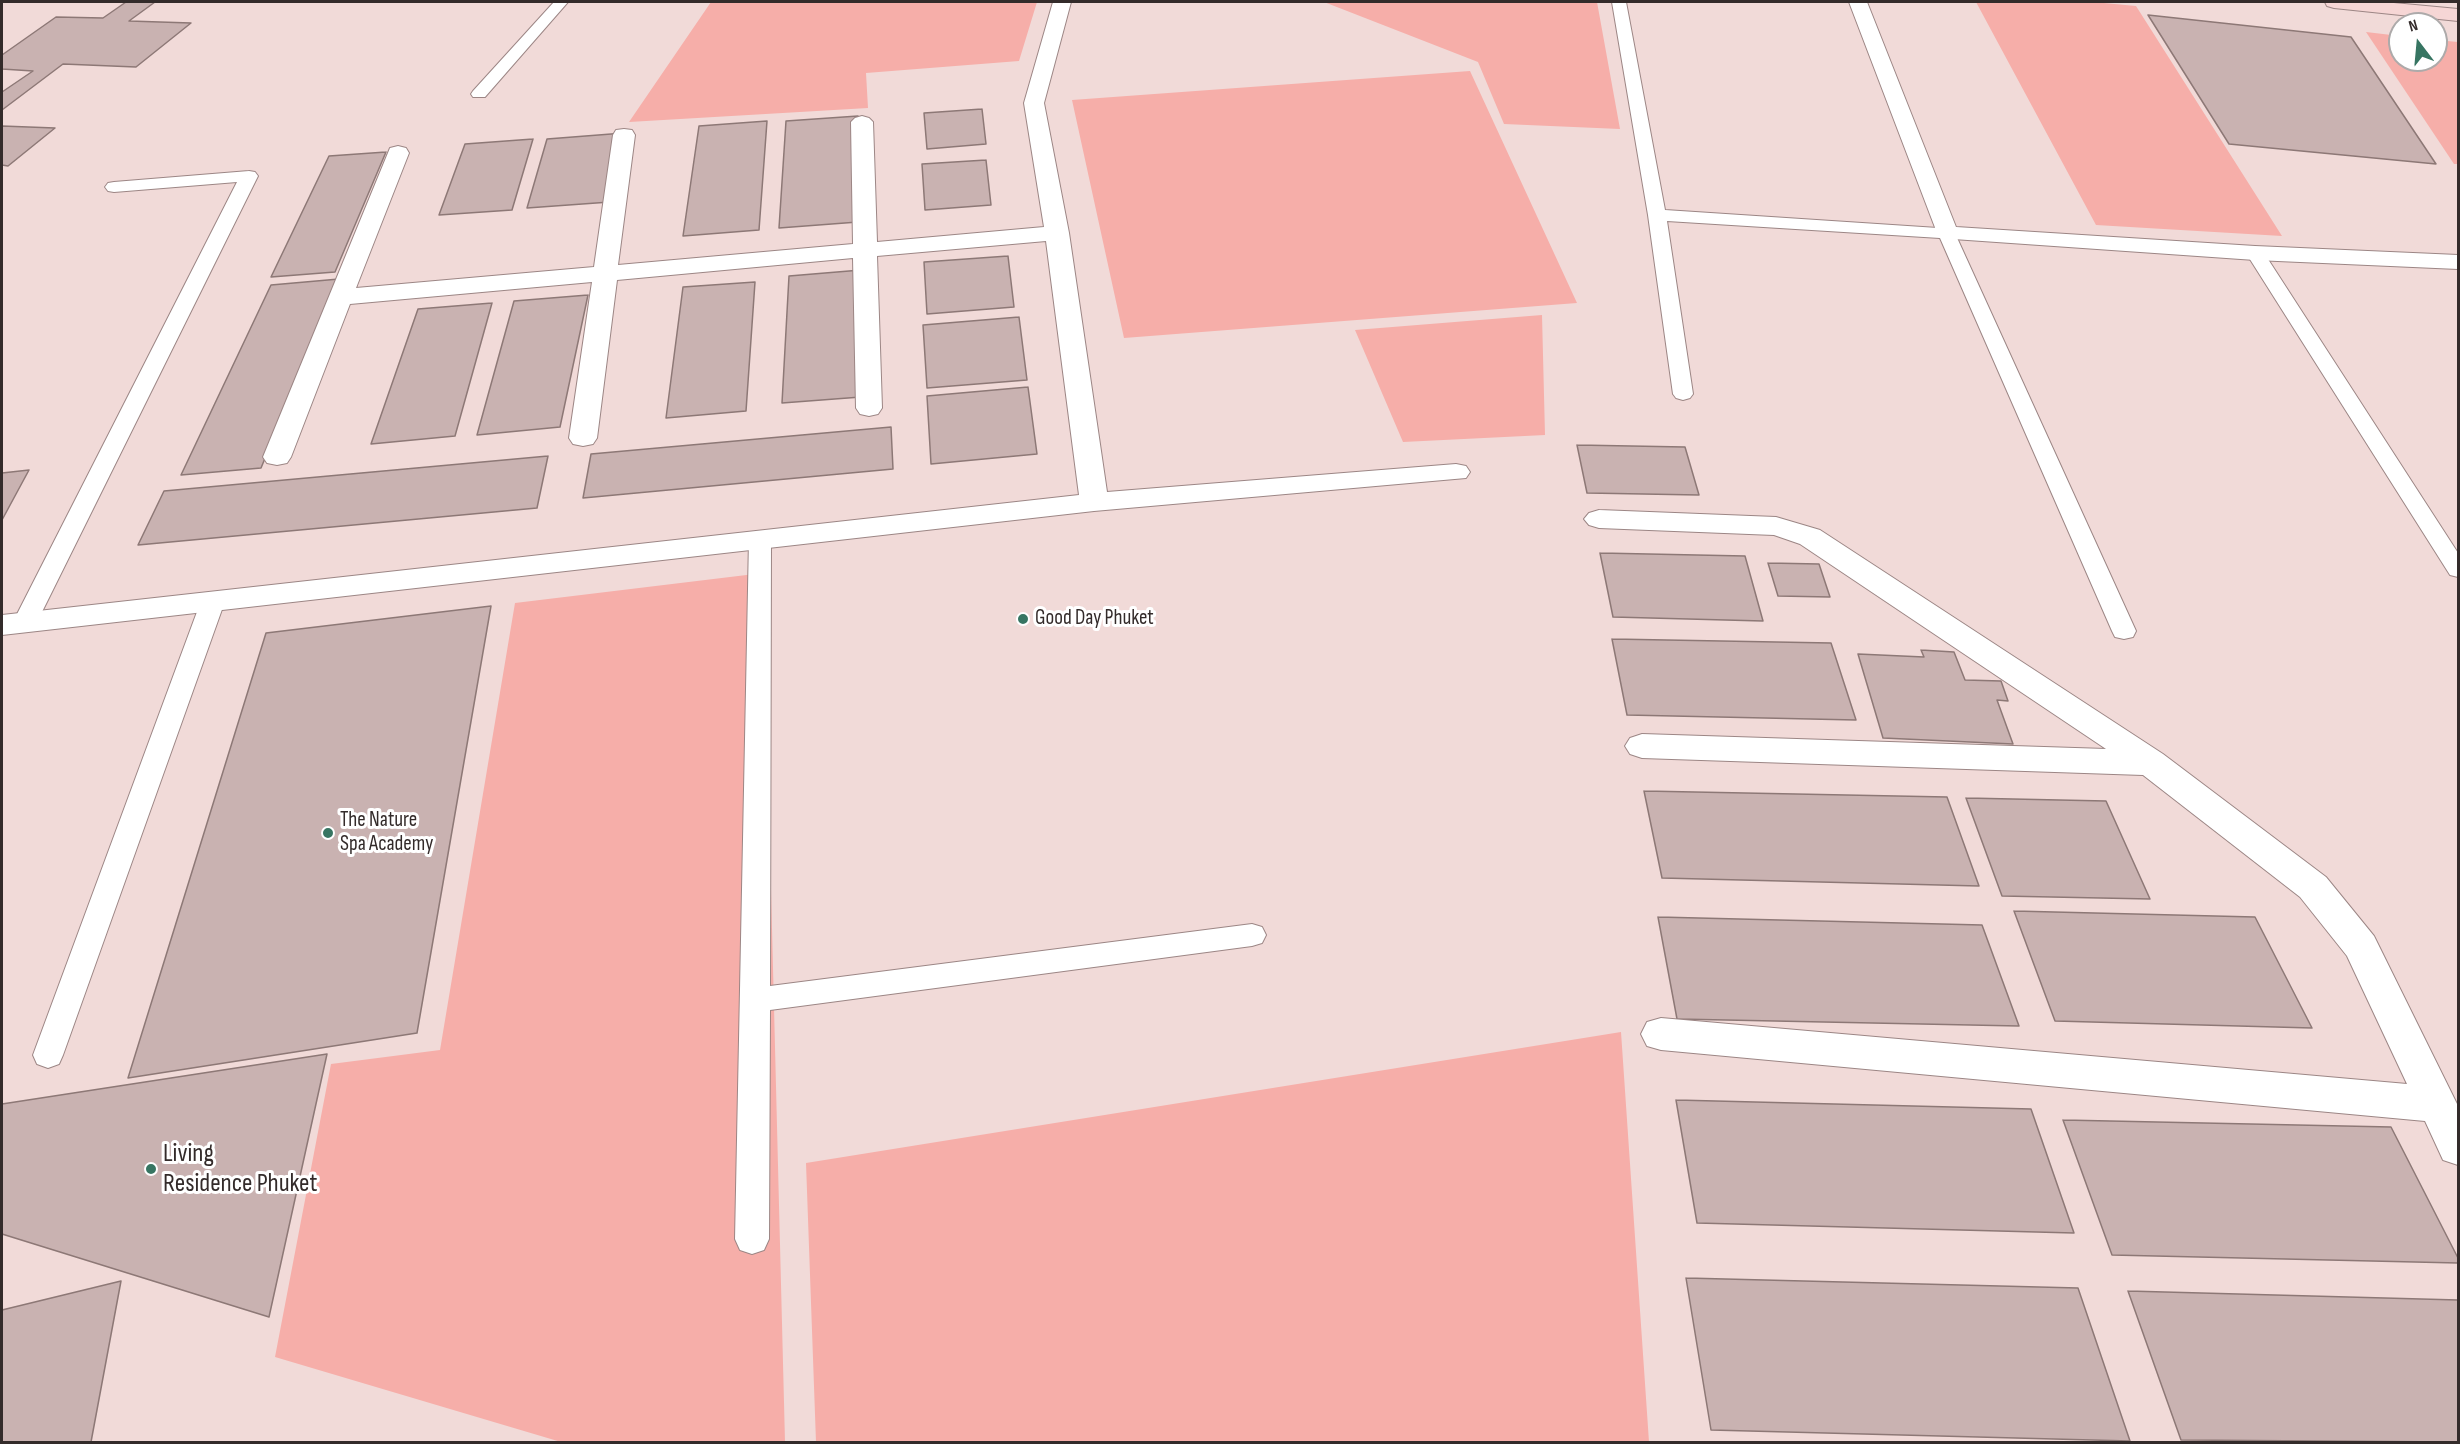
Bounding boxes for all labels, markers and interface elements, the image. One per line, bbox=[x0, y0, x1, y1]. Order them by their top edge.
north arrow bbox=[2388, 12, 2448, 72]
text: N bbox=[2407, 16, 2420, 36]
place label: Good Day Phuket bbox=[1035, 606, 1154, 632]
marker: Good Day Phuket bbox=[1016, 612, 1030, 626]
place label: The Nature Spa Academy bbox=[340, 808, 433, 858]
marker: The Nature Spa Academy bbox=[321, 826, 335, 840]
place label: Living Residence Phuket bbox=[163, 1138, 317, 1200]
marker: Living Residence Phuket bbox=[144, 1162, 158, 1176]

